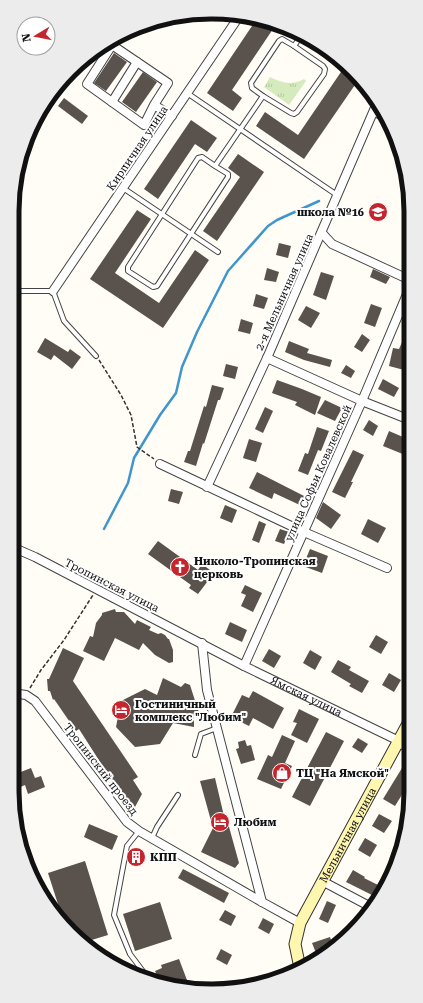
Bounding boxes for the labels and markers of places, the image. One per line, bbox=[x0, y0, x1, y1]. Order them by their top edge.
school or university icon: школа №16 bbox=[367, 201, 389, 223]
place label: школа №16 bbox=[297, 206, 364, 219]
place label: Николо-Тропинская церковь bbox=[194, 555, 316, 581]
church icon: Николо-Тропинская церковь bbox=[169, 556, 191, 578]
place label: Гостиничный комплекс "Любим" bbox=[135, 698, 246, 724]
hotel icon: Гостиничный комплекс "Любим" bbox=[110, 699, 132, 721]
shop icon: ТЦ "На Ямской" bbox=[271, 762, 293, 784]
place label: ТЦ "На Ямской" bbox=[296, 767, 389, 780]
hotel icon: Любим bbox=[209, 811, 231, 833]
place label: Любим bbox=[234, 816, 276, 829]
building icon: КПП bbox=[125, 846, 147, 868]
place label: КПП bbox=[150, 851, 177, 864]

